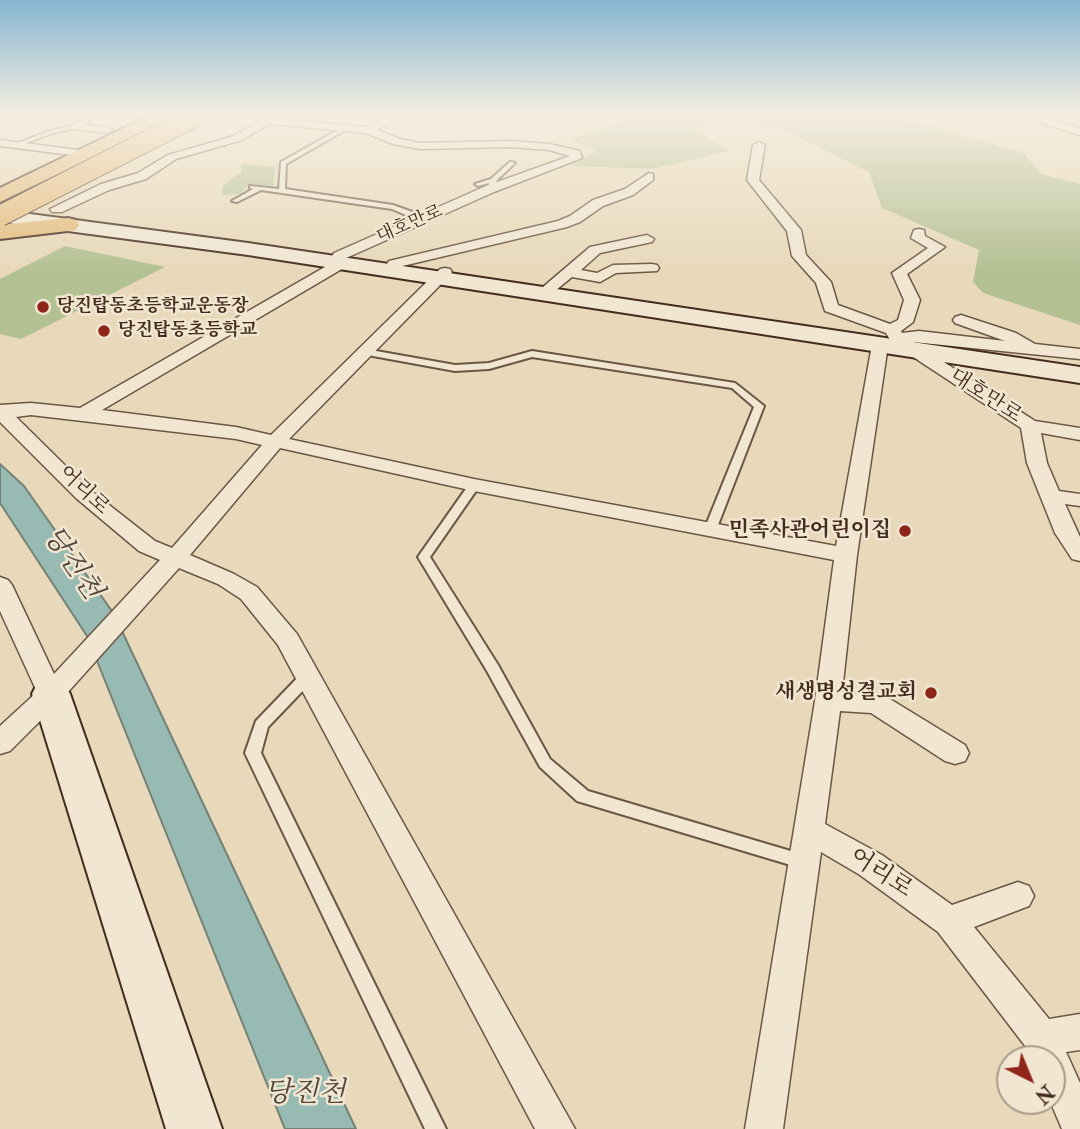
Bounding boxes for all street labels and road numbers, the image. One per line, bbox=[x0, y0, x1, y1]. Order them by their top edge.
street label: 대호만로 bbox=[374, 201, 446, 249]
street label: 대호만로 bbox=[944, 364, 1026, 430]
street label: 어리로 bbox=[52, 461, 114, 521]
street label: 어리로 bbox=[843, 843, 917, 905]

